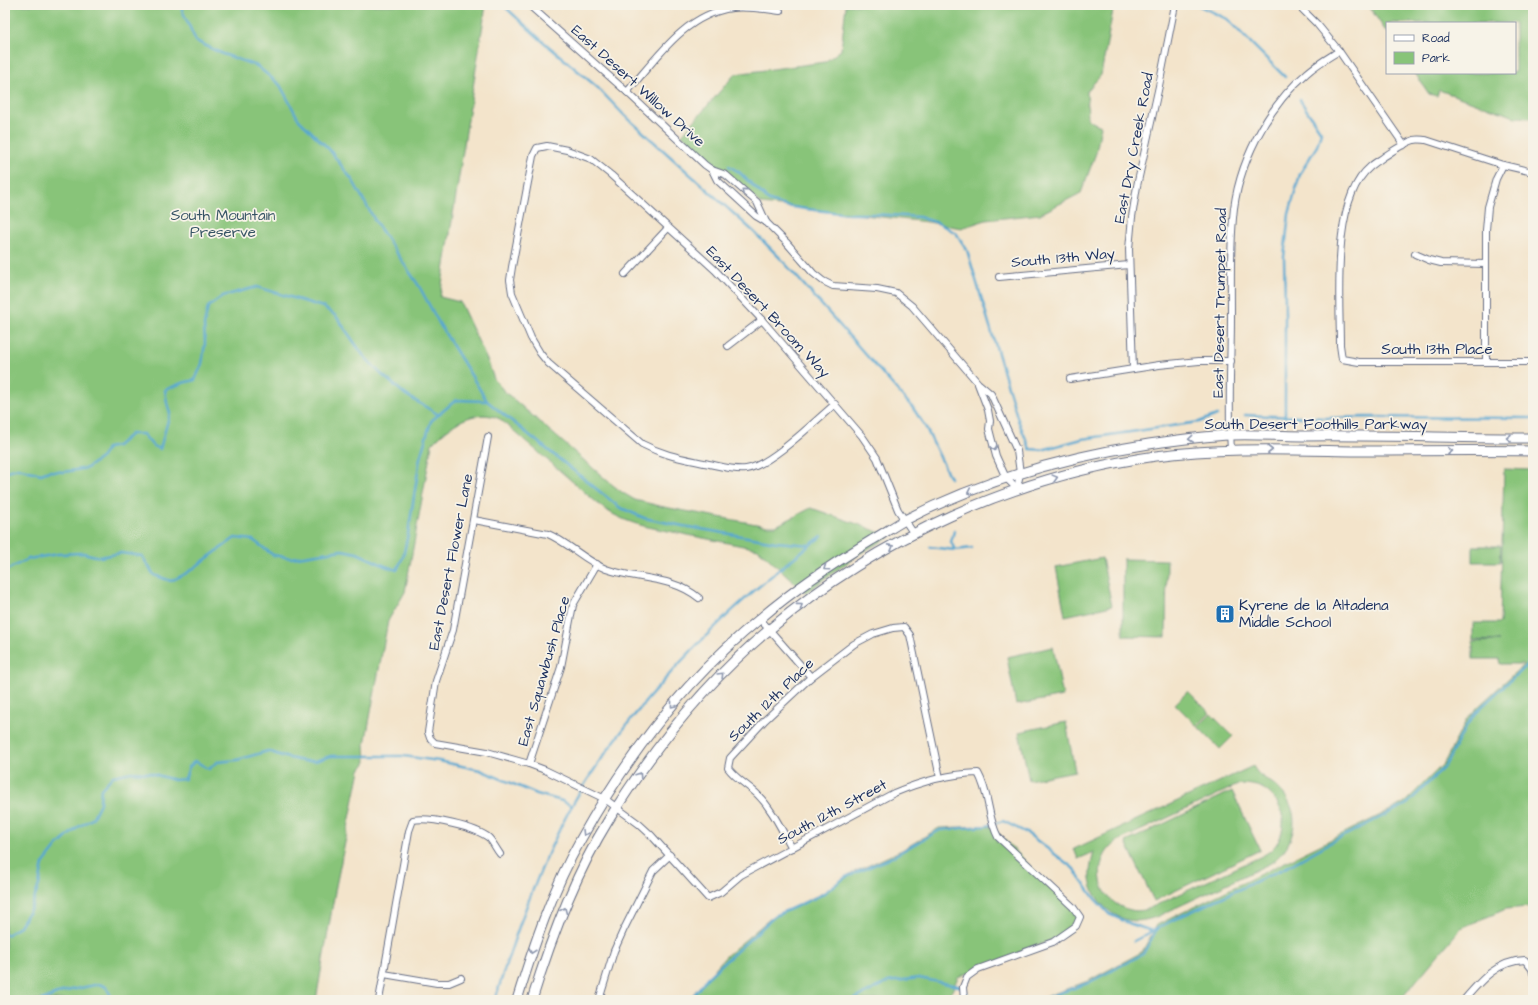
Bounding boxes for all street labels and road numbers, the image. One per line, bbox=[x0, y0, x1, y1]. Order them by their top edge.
street label: East Desert Willow Drive bbox=[566, 20, 710, 152]
street label: East Dry Creek Road bbox=[1109, 71, 1160, 225]
street label: East Desert Trumpet Road bbox=[1208, 208, 1232, 398]
street label: East Desert Broom Way bbox=[700, 241, 835, 383]
street label: South 13th Way bbox=[1010, 243, 1116, 274]
street label: South 13th Place bbox=[1381, 339, 1493, 360]
street label: South Desert Foothills Parkway bbox=[1205, 414, 1427, 436]
street label: East Desert Flower Lane bbox=[424, 472, 478, 652]
street label: East Squawbush Place bbox=[513, 594, 575, 748]
street label: South 12th Place bbox=[723, 653, 819, 747]
street label: South 12th Street bbox=[773, 774, 891, 850]

